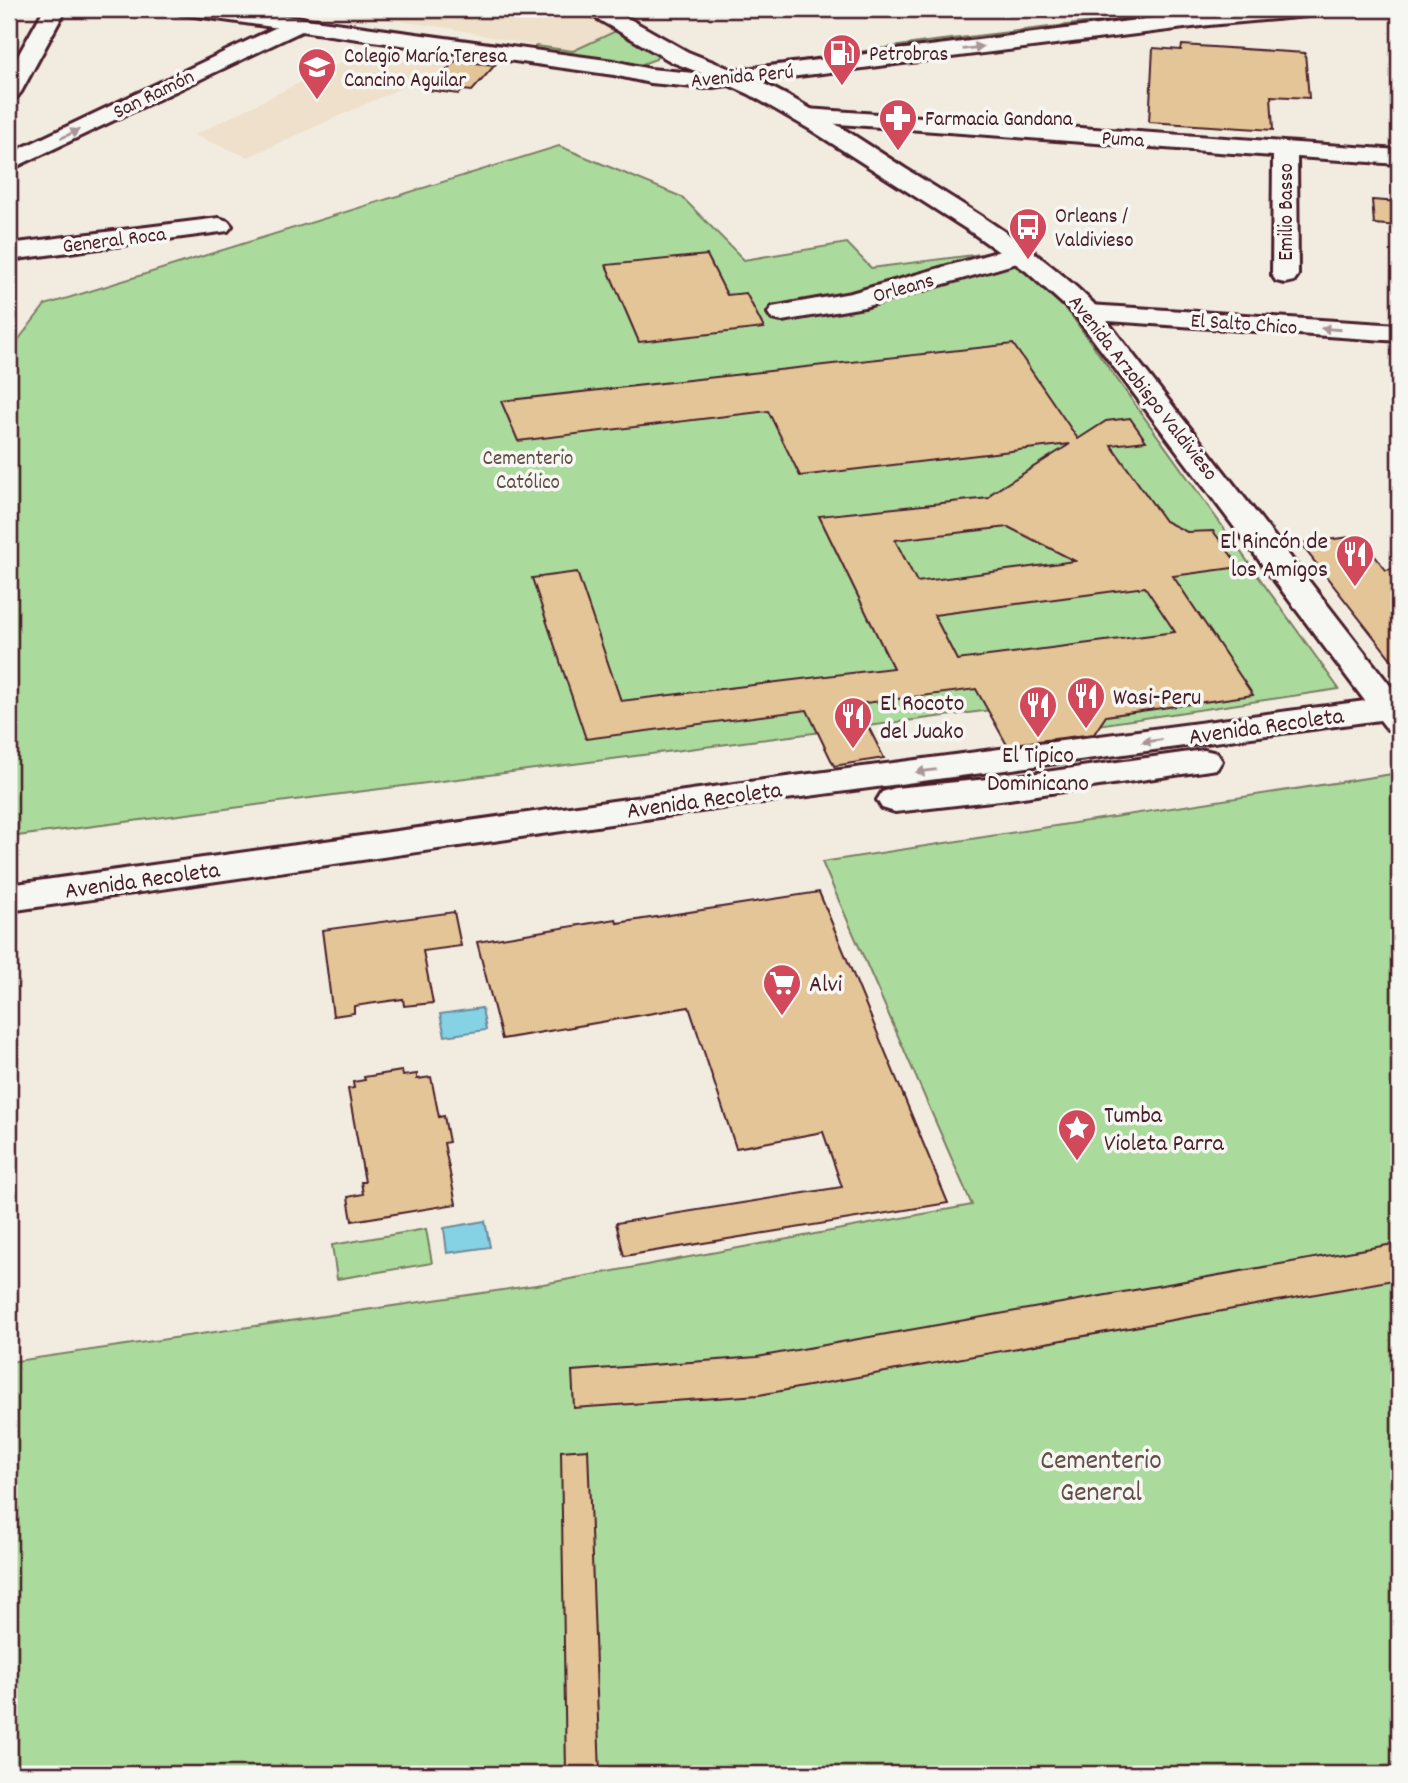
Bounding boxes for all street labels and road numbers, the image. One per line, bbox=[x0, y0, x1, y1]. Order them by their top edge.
street label: Avenida Perú bbox=[690, 59, 795, 97]
street label: San Ramón bbox=[109, 63, 200, 128]
street label: Puma bbox=[1100, 125, 1146, 158]
street label: Emilio Basso bbox=[1273, 163, 1303, 261]
street label: General Roca bbox=[61, 221, 169, 263]
street label: Orleans bbox=[870, 267, 938, 313]
street label: Avenida Arzobispo Valdivieso bbox=[1060, 290, 1224, 488]
street label: El Salto Chico bbox=[1189, 307, 1298, 345]
street label: Avenida Recoleta bbox=[1187, 700, 1347, 756]
street label: Avenida Recoleta bbox=[625, 774, 785, 830]
street label: Avenida Recoleta bbox=[63, 854, 223, 910]

